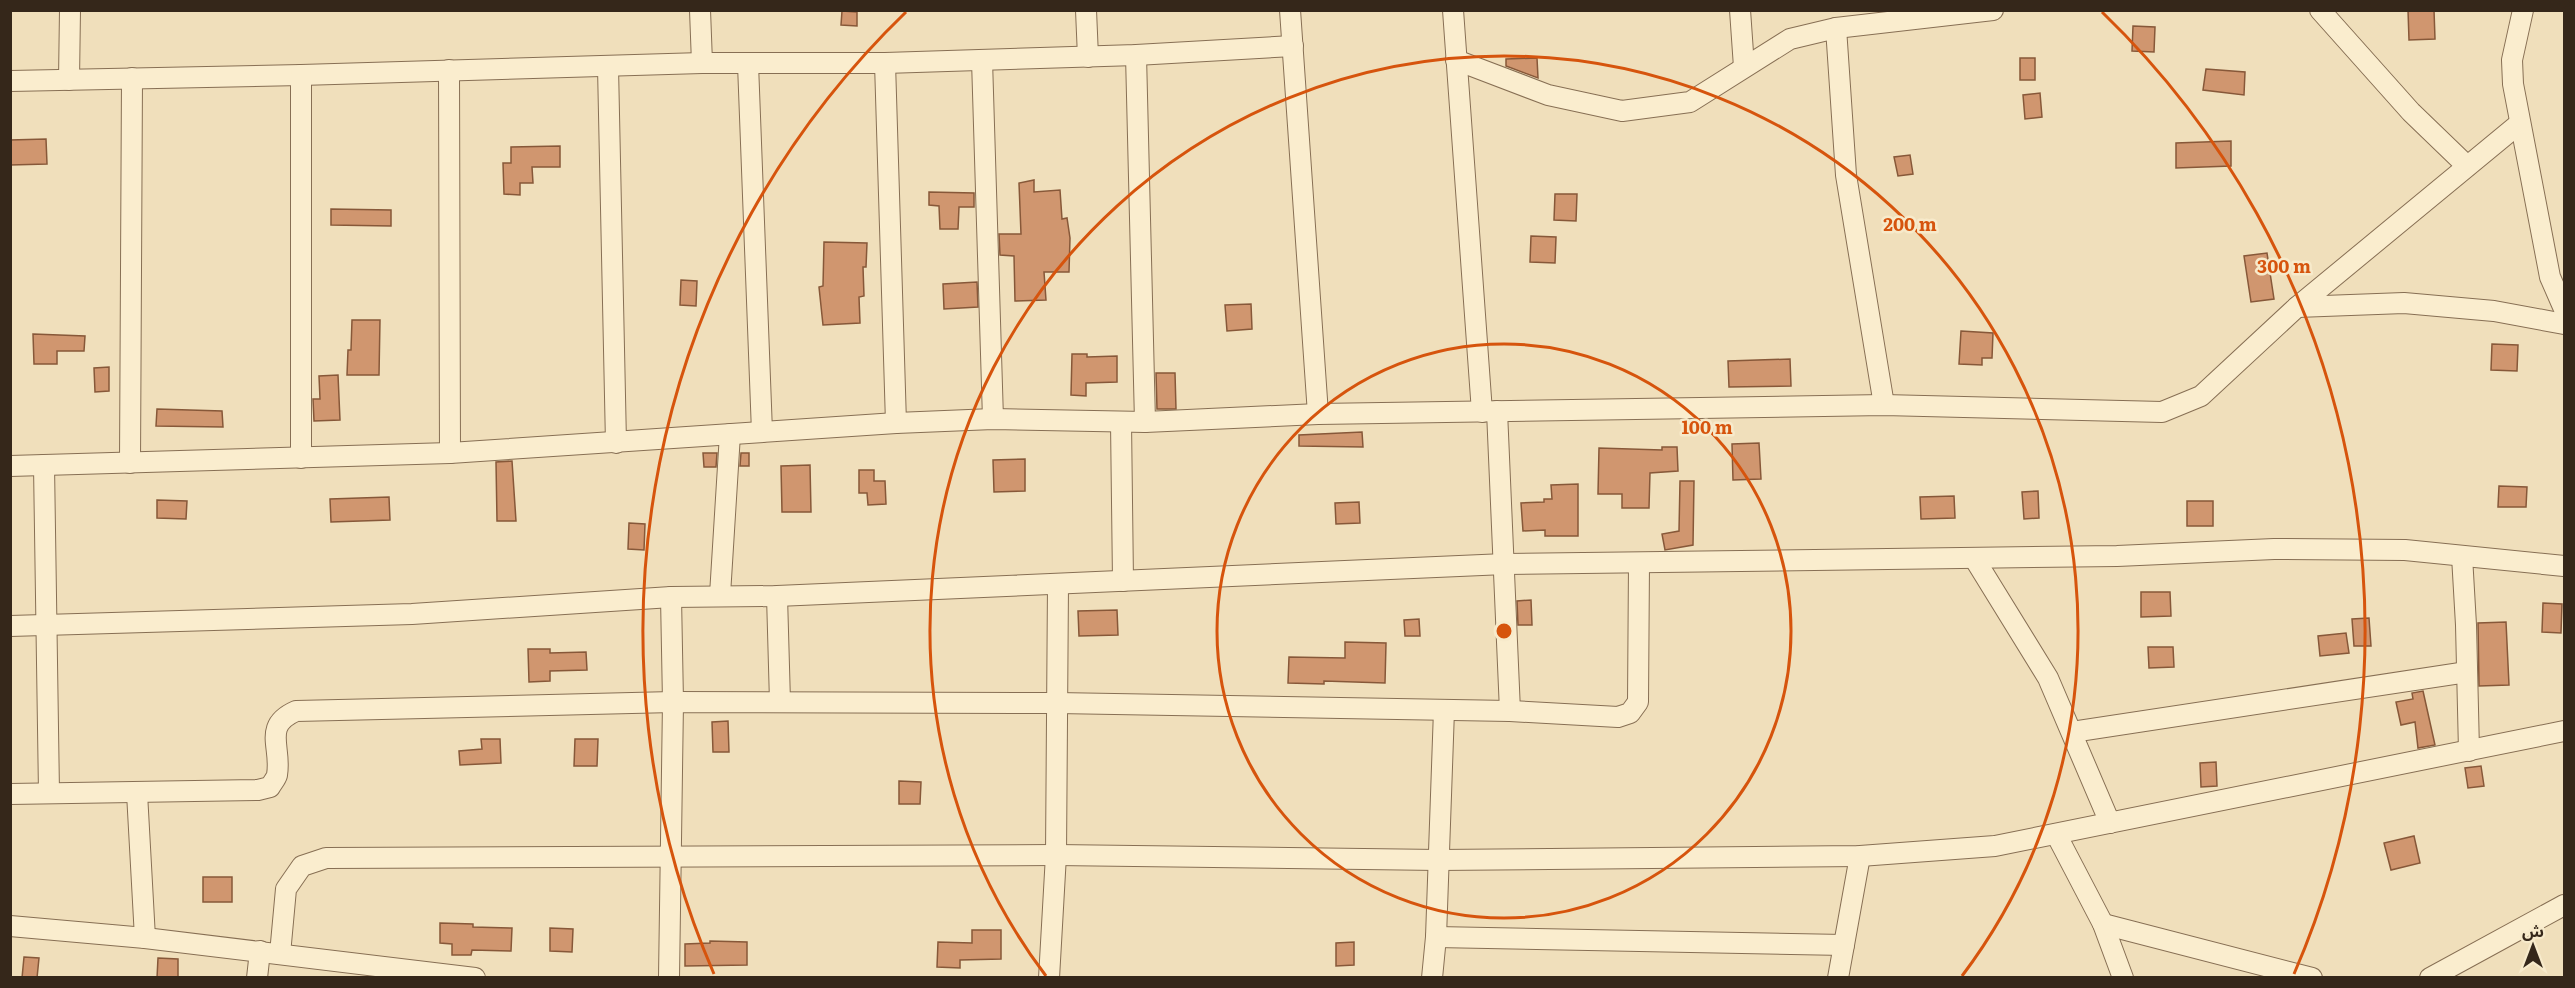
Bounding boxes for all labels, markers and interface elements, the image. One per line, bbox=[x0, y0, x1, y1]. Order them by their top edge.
text: 200 m bbox=[1883, 210, 1937, 237]
text: 300 m bbox=[2257, 252, 2311, 279]
text: 100 m bbox=[1681, 413, 1733, 440]
centre of rings bbox=[1494, 621, 1514, 641]
north arrow bbox=[2503, 916, 2563, 976]
text: ش bbox=[2522, 918, 2544, 942]

